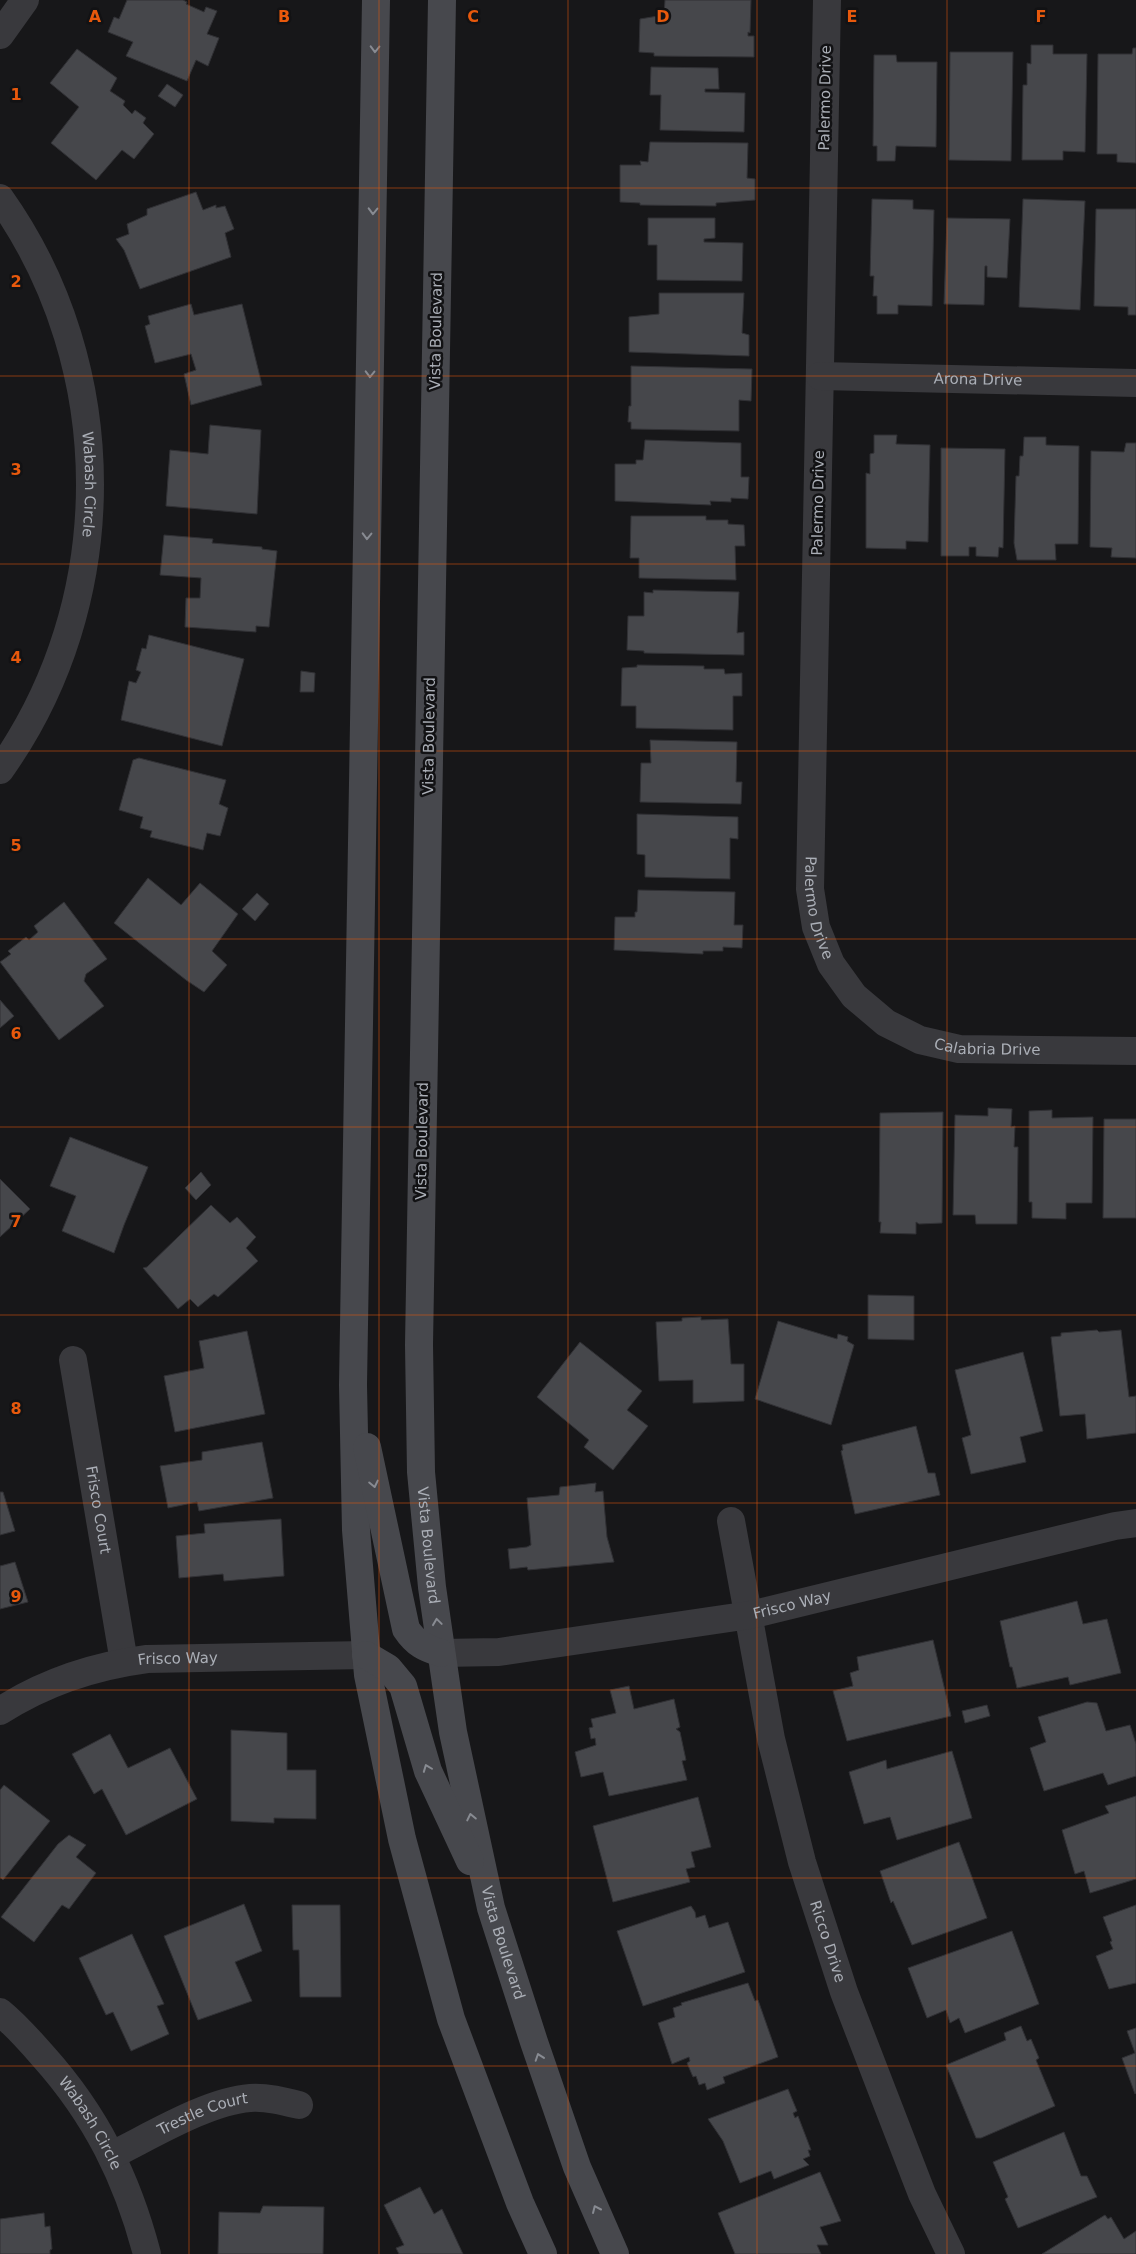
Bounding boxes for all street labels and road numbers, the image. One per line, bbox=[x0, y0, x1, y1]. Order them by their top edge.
street label: Palermo Drive bbox=[815, 45, 835, 151]
street label: Vista Boulevard bbox=[426, 272, 446, 390]
street label: Arona Drive bbox=[933, 370, 1023, 389]
street label: Wabash Circle bbox=[78, 431, 99, 538]
street label: Palermo Drive bbox=[808, 450, 828, 556]
street label: Vista Boulevard bbox=[419, 677, 439, 795]
street label: Palermo Drive bbox=[801, 856, 837, 962]
street label: Calabria Drive bbox=[932, 1035, 1041, 1059]
street label: Vista Boulevard bbox=[412, 1082, 432, 1200]
street label: Frisco Court bbox=[82, 1464, 115, 1555]
street label: Vista Boulevard bbox=[413, 1486, 443, 1605]
street label: Frisco Way bbox=[751, 1587, 833, 1623]
street label: Frisco Way bbox=[137, 1649, 218, 1669]
street label: Vista Boulevard bbox=[478, 1884, 529, 2002]
street label: Ricco Drive bbox=[806, 1898, 849, 1985]
street label: Wabash Circle bbox=[55, 2073, 125, 2173]
street label: Trestle Court bbox=[153, 2089, 249, 2140]

